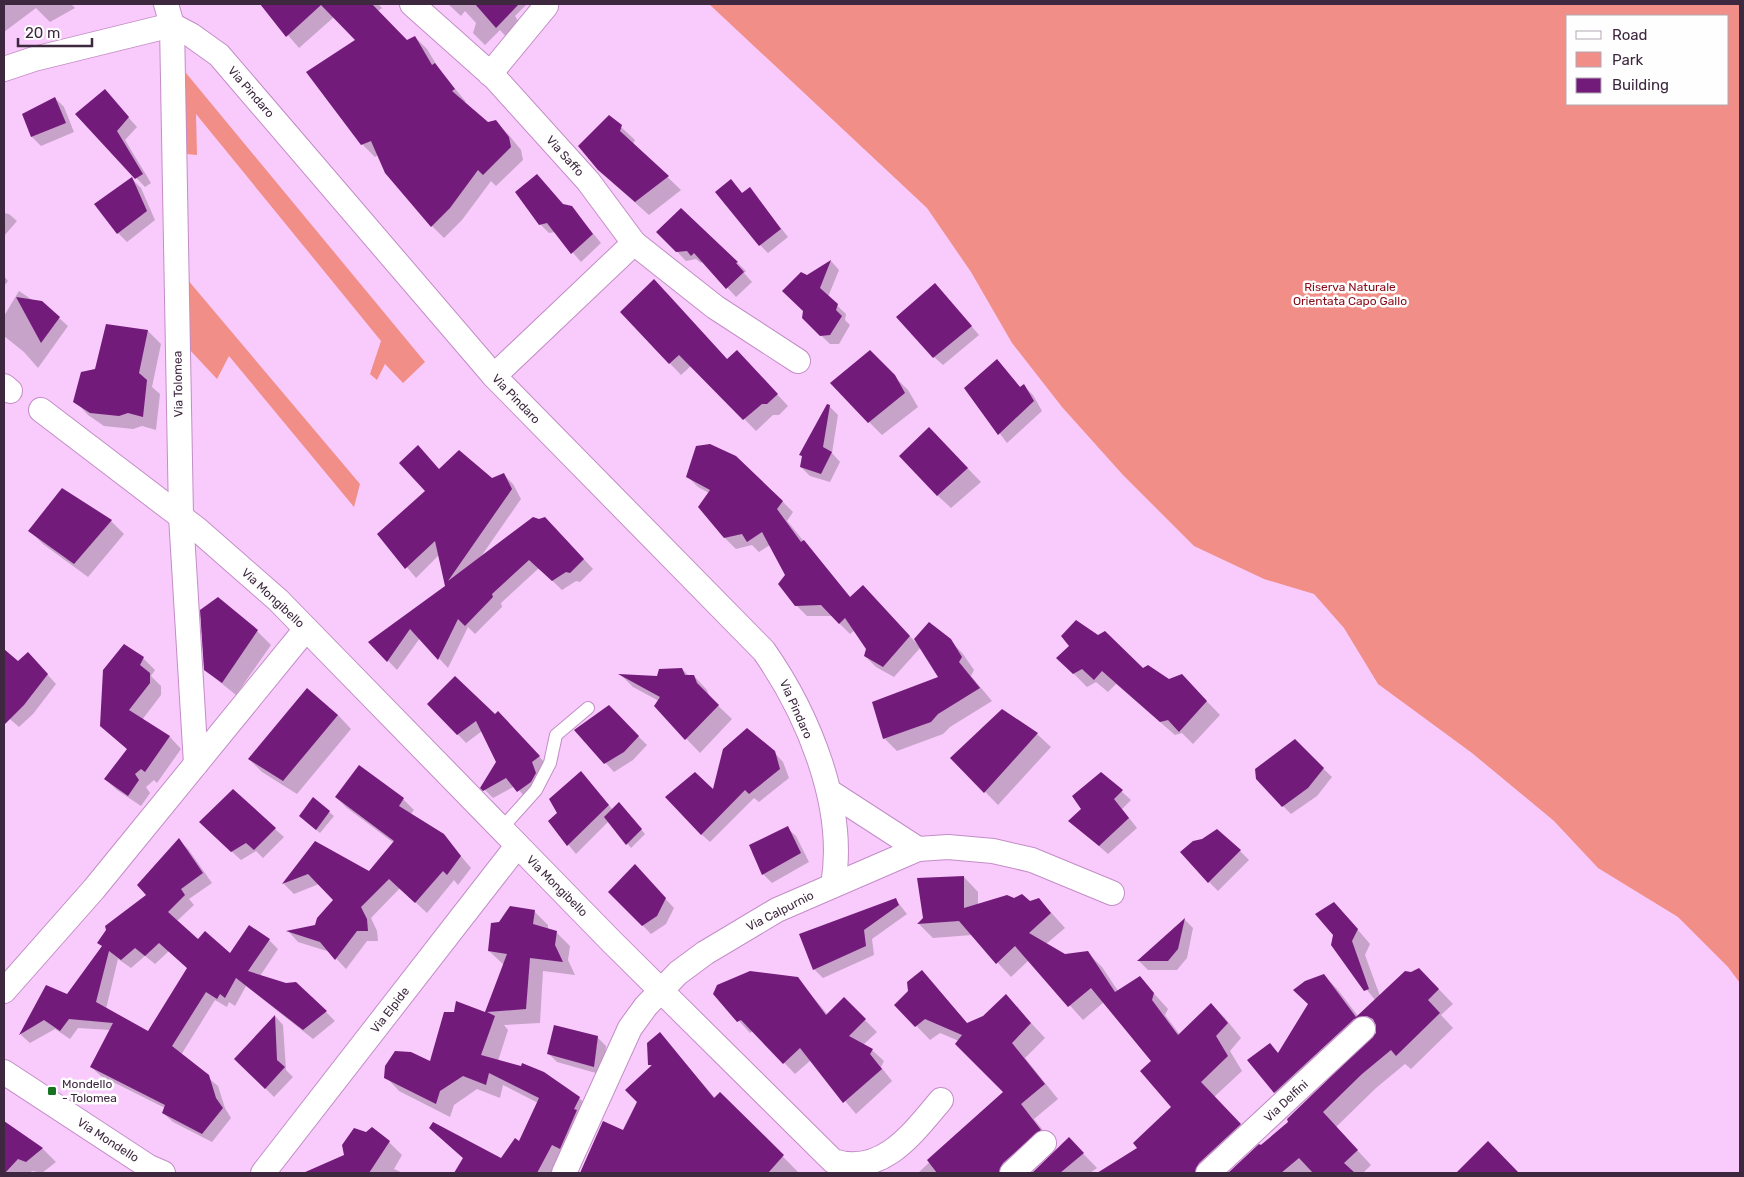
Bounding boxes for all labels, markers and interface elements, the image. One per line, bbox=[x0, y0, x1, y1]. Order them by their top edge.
scale bar bbox=[18, 15, 91, 47]
legend bbox=[1566, 15, 1729, 105]
text: 20 m bbox=[25, 24, 60, 42]
text: Road bbox=[1612, 26, 1648, 44]
text: Park bbox=[1612, 51, 1643, 69]
street label: Via Pindaro bbox=[225, 64, 277, 121]
text: Building bbox=[1612, 76, 1669, 94]
street label: Via Saffo bbox=[543, 133, 587, 179]
park label: Riserva Naturale Orientata Capo Gallo bbox=[1293, 280, 1407, 308]
street label: Via Tolomea bbox=[170, 351, 186, 417]
street label: Via Pindaro bbox=[489, 371, 543, 427]
street label: Via Mongibello bbox=[239, 565, 307, 631]
street label: Via Pindaro bbox=[777, 677, 815, 741]
street label: Via Mongibello bbox=[524, 853, 591, 920]
street label: Via Calpurnio bbox=[744, 888, 816, 934]
street label: Via Elpide bbox=[368, 984, 412, 1036]
place label: Mondello - Tolomea bbox=[62, 1077, 117, 1105]
street label: Via Delfini bbox=[1261, 1077, 1311, 1125]
marker: Mondello - Tolomea bbox=[46, 1085, 58, 1097]
street label: Via Mondello bbox=[75, 1115, 141, 1165]

